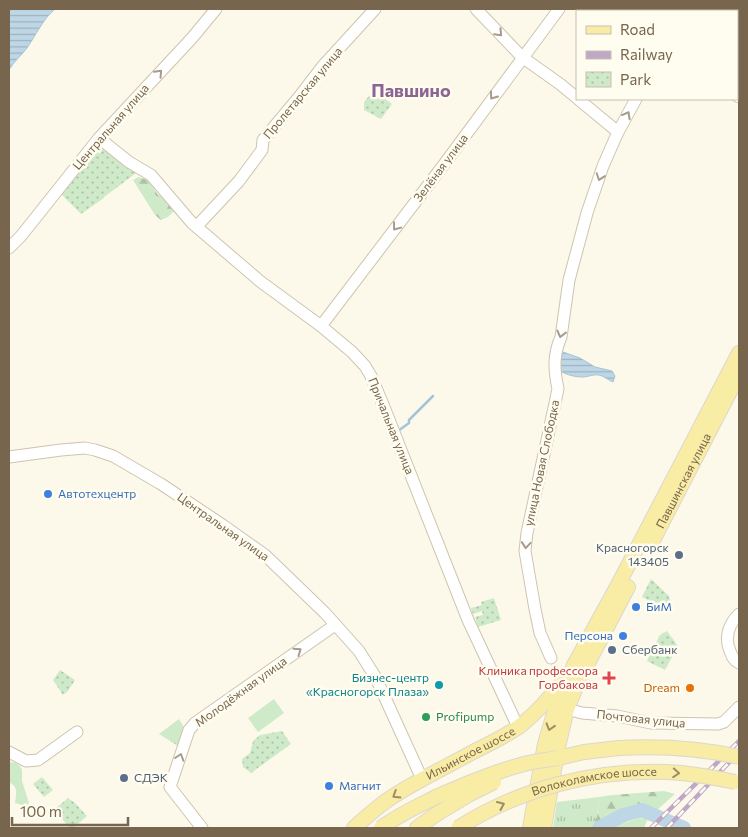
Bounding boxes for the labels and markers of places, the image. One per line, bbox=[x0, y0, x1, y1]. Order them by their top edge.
place label: Автотехцентр bbox=[58, 486, 136, 500]
marker: Автотехцентр bbox=[42, 488, 54, 500]
place label: Красногорск 143405 bbox=[596, 540, 670, 568]
marker: Красногорск 143405 bbox=[673, 549, 685, 561]
place label: БиМ bbox=[646, 599, 672, 613]
marker: БиМ bbox=[630, 601, 642, 613]
place label: Персона bbox=[565, 628, 613, 642]
marker: Персона bbox=[617, 630, 629, 642]
place label: Сбербанк bbox=[622, 642, 678, 656]
marker: Сбербанк bbox=[606, 644, 618, 656]
place label: Клиника профессора Горбакова bbox=[478, 663, 598, 691]
place label: Бизнес-центр «Красногорск Плаза» bbox=[306, 670, 429, 698]
marker: Клиника профессора Горбакова bbox=[602, 671, 616, 685]
marker: Бизнес-центр «Красногорск Плаза» bbox=[433, 679, 445, 691]
place label: Dream bbox=[643, 680, 680, 694]
marker: Dream bbox=[684, 682, 696, 694]
place label: Profipump bbox=[436, 709, 494, 723]
marker: Profipump bbox=[420, 711, 432, 723]
place label: СДЭК bbox=[134, 770, 168, 784]
marker: СДЭК bbox=[118, 772, 130, 784]
place label: Магнит bbox=[339, 778, 382, 792]
marker: Магнит bbox=[323, 780, 335, 792]

